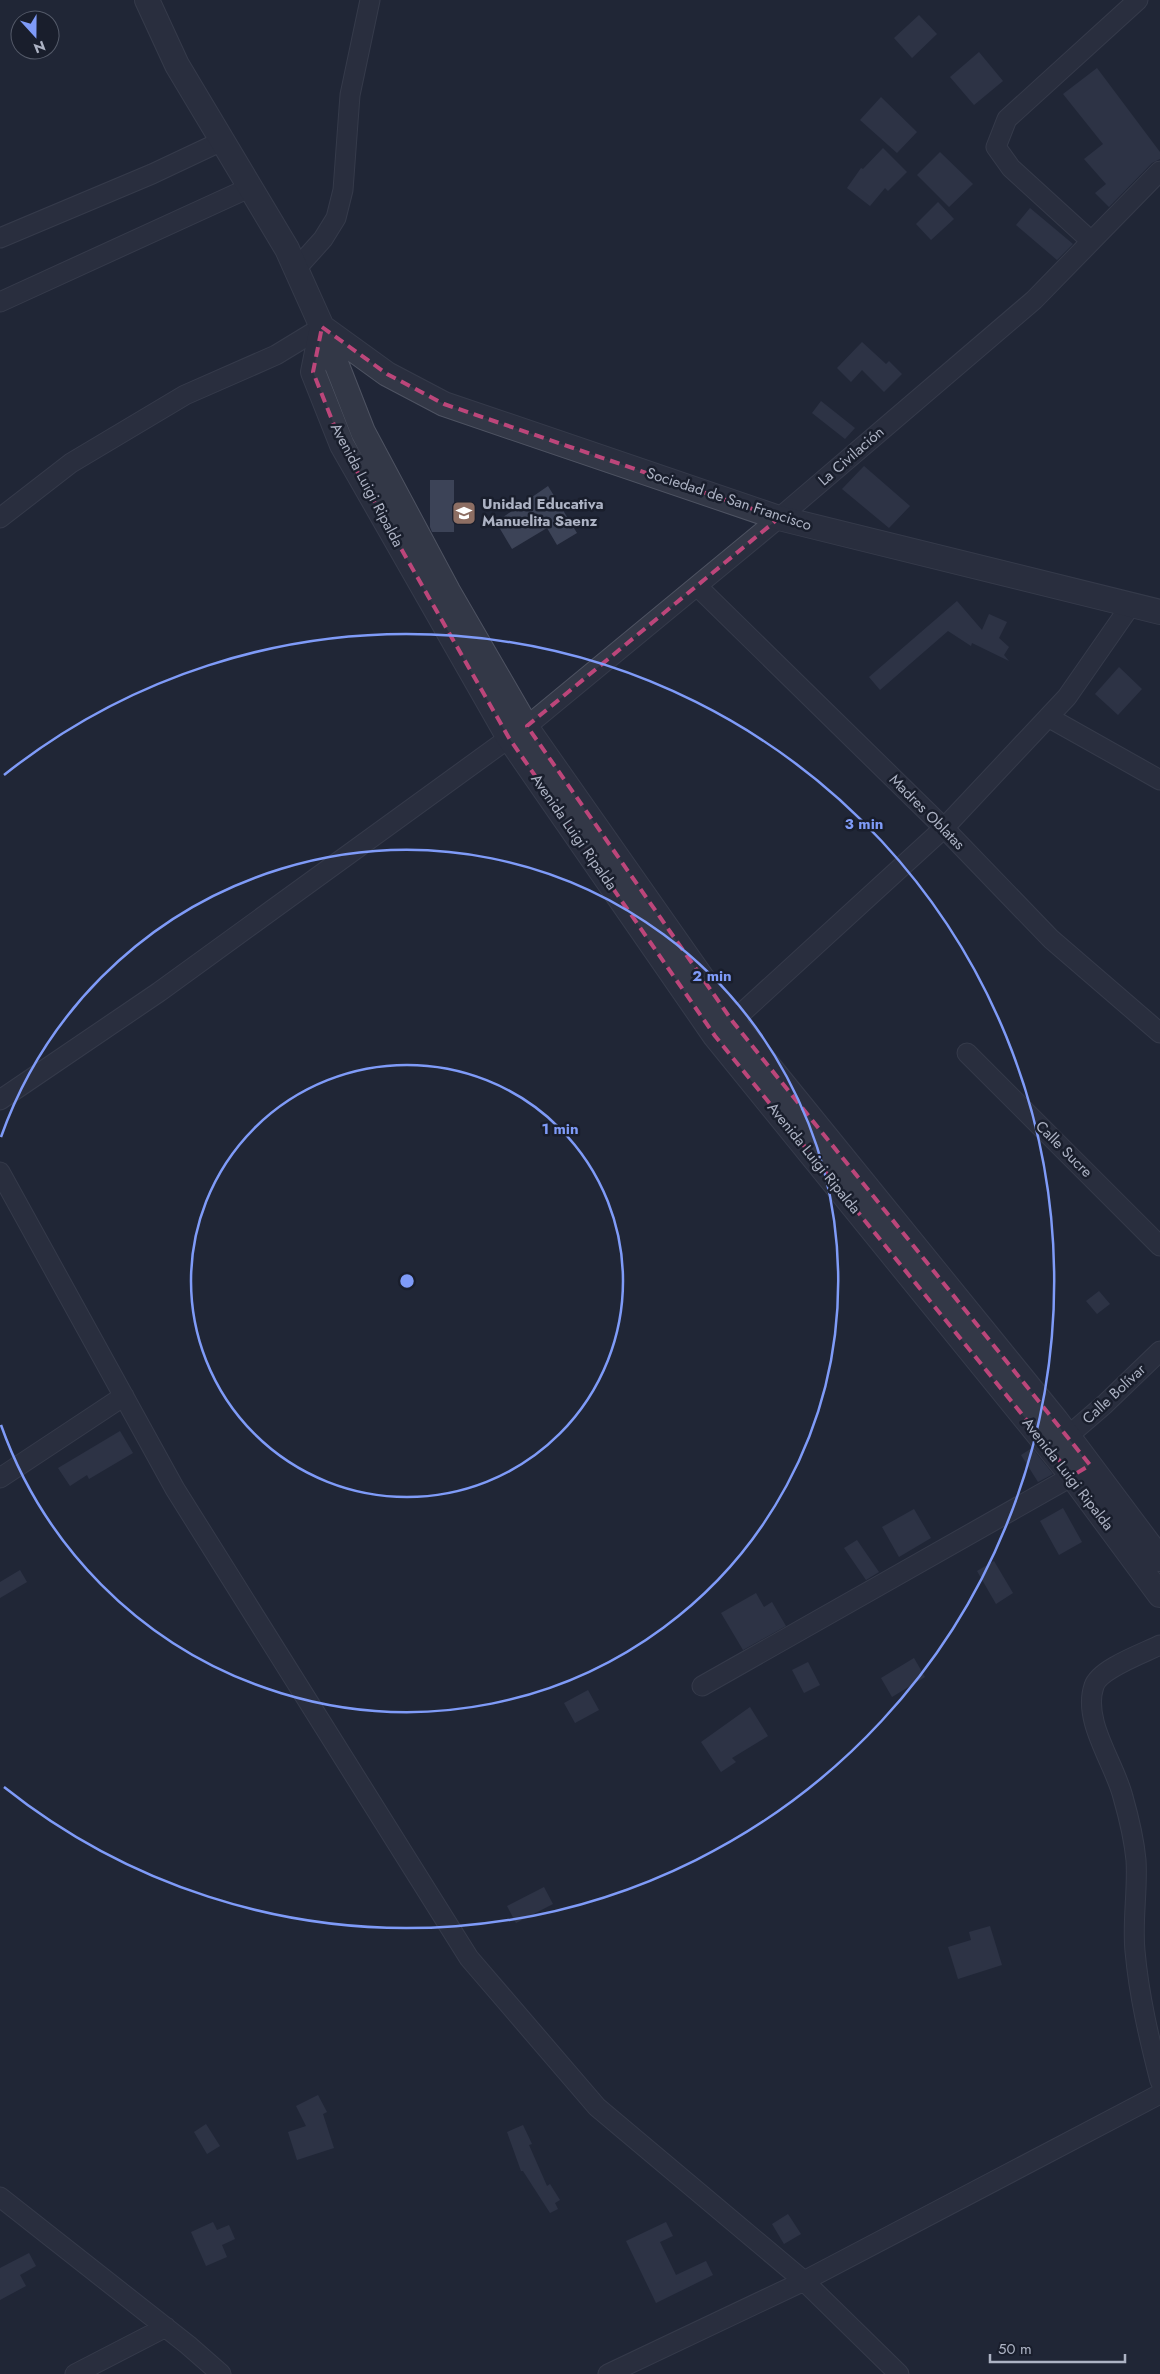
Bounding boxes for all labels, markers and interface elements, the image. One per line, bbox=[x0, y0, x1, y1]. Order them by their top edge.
north arrow bbox=[10, 10, 60, 60]
text: N bbox=[31, 36, 48, 58]
street label: Avenida Luigi Ripalda bbox=[325, 419, 409, 551]
street label: La Civilación bbox=[813, 421, 889, 491]
street label: Sociedad de San Francisco bbox=[644, 462, 814, 536]
place label: Unidad Educativa Manuelita Saenz bbox=[482, 493, 604, 532]
school or university icon: Unidad Educativa Manuelita Saenz bbox=[451, 500, 477, 526]
street label: Avenida Luigi Ripalda bbox=[525, 769, 623, 895]
street label: Madres Oblatas bbox=[884, 769, 970, 855]
text: 3 min bbox=[845, 813, 883, 835]
text: 2 min bbox=[692, 965, 732, 987]
street label: Avenida Luigi Ripalda bbox=[762, 1098, 866, 1218]
street label: Calle Sucre bbox=[1031, 1116, 1098, 1183]
text: 1 min bbox=[541, 1118, 579, 1140]
centre of rings bbox=[398, 1272, 416, 1290]
street label: Calle Bolívar bbox=[1077, 1358, 1151, 1429]
street label: Avenida Luigi Ripalda bbox=[1017, 1413, 1119, 1535]
scale bar bbox=[990, 2332, 1125, 2364]
text: 50 m bbox=[998, 2338, 1032, 2360]

